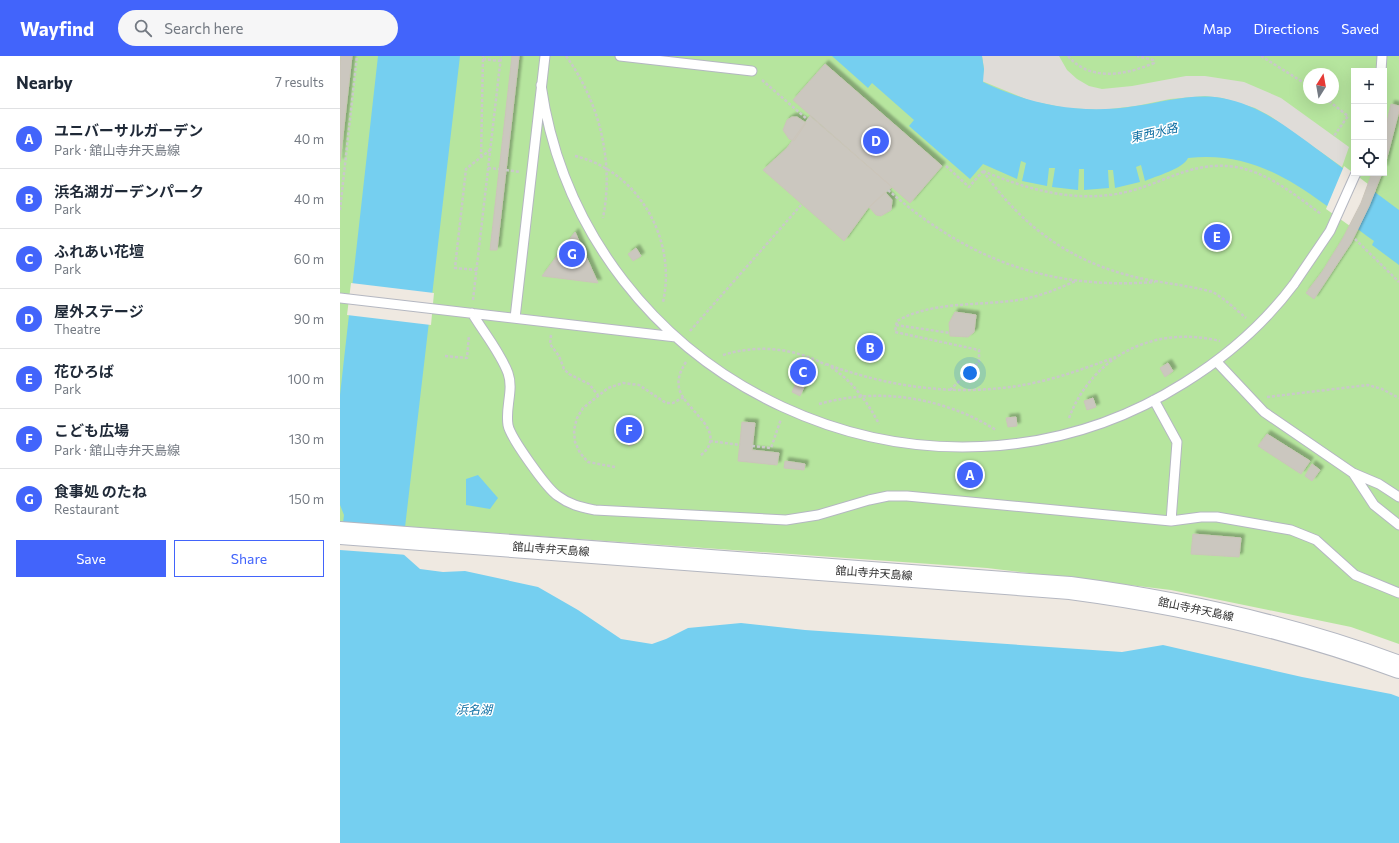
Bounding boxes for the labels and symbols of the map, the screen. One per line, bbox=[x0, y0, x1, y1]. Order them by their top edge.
north arrow bbox=[1303, 68, 1339, 104]
water label: 東西水路 bbox=[1129, 120, 1180, 144]
pin: D bbox=[863, 126, 889, 156]
pin: E bbox=[1204, 222, 1230, 252]
pin: G bbox=[559, 239, 585, 269]
pin: B bbox=[857, 333, 883, 363]
pin: C bbox=[790, 357, 816, 387]
your location bbox=[960, 363, 980, 383]
pin: F bbox=[616, 415, 642, 445]
pin: A bbox=[957, 460, 983, 490]
street label: 舘山寺弁天島線 bbox=[512, 539, 590, 558]
street label: 舘山寺弁天島線 bbox=[835, 563, 913, 582]
street label: 舘山寺弁天島線 bbox=[1157, 594, 1235, 623]
water label: 浜名湖 bbox=[456, 702, 494, 716]

